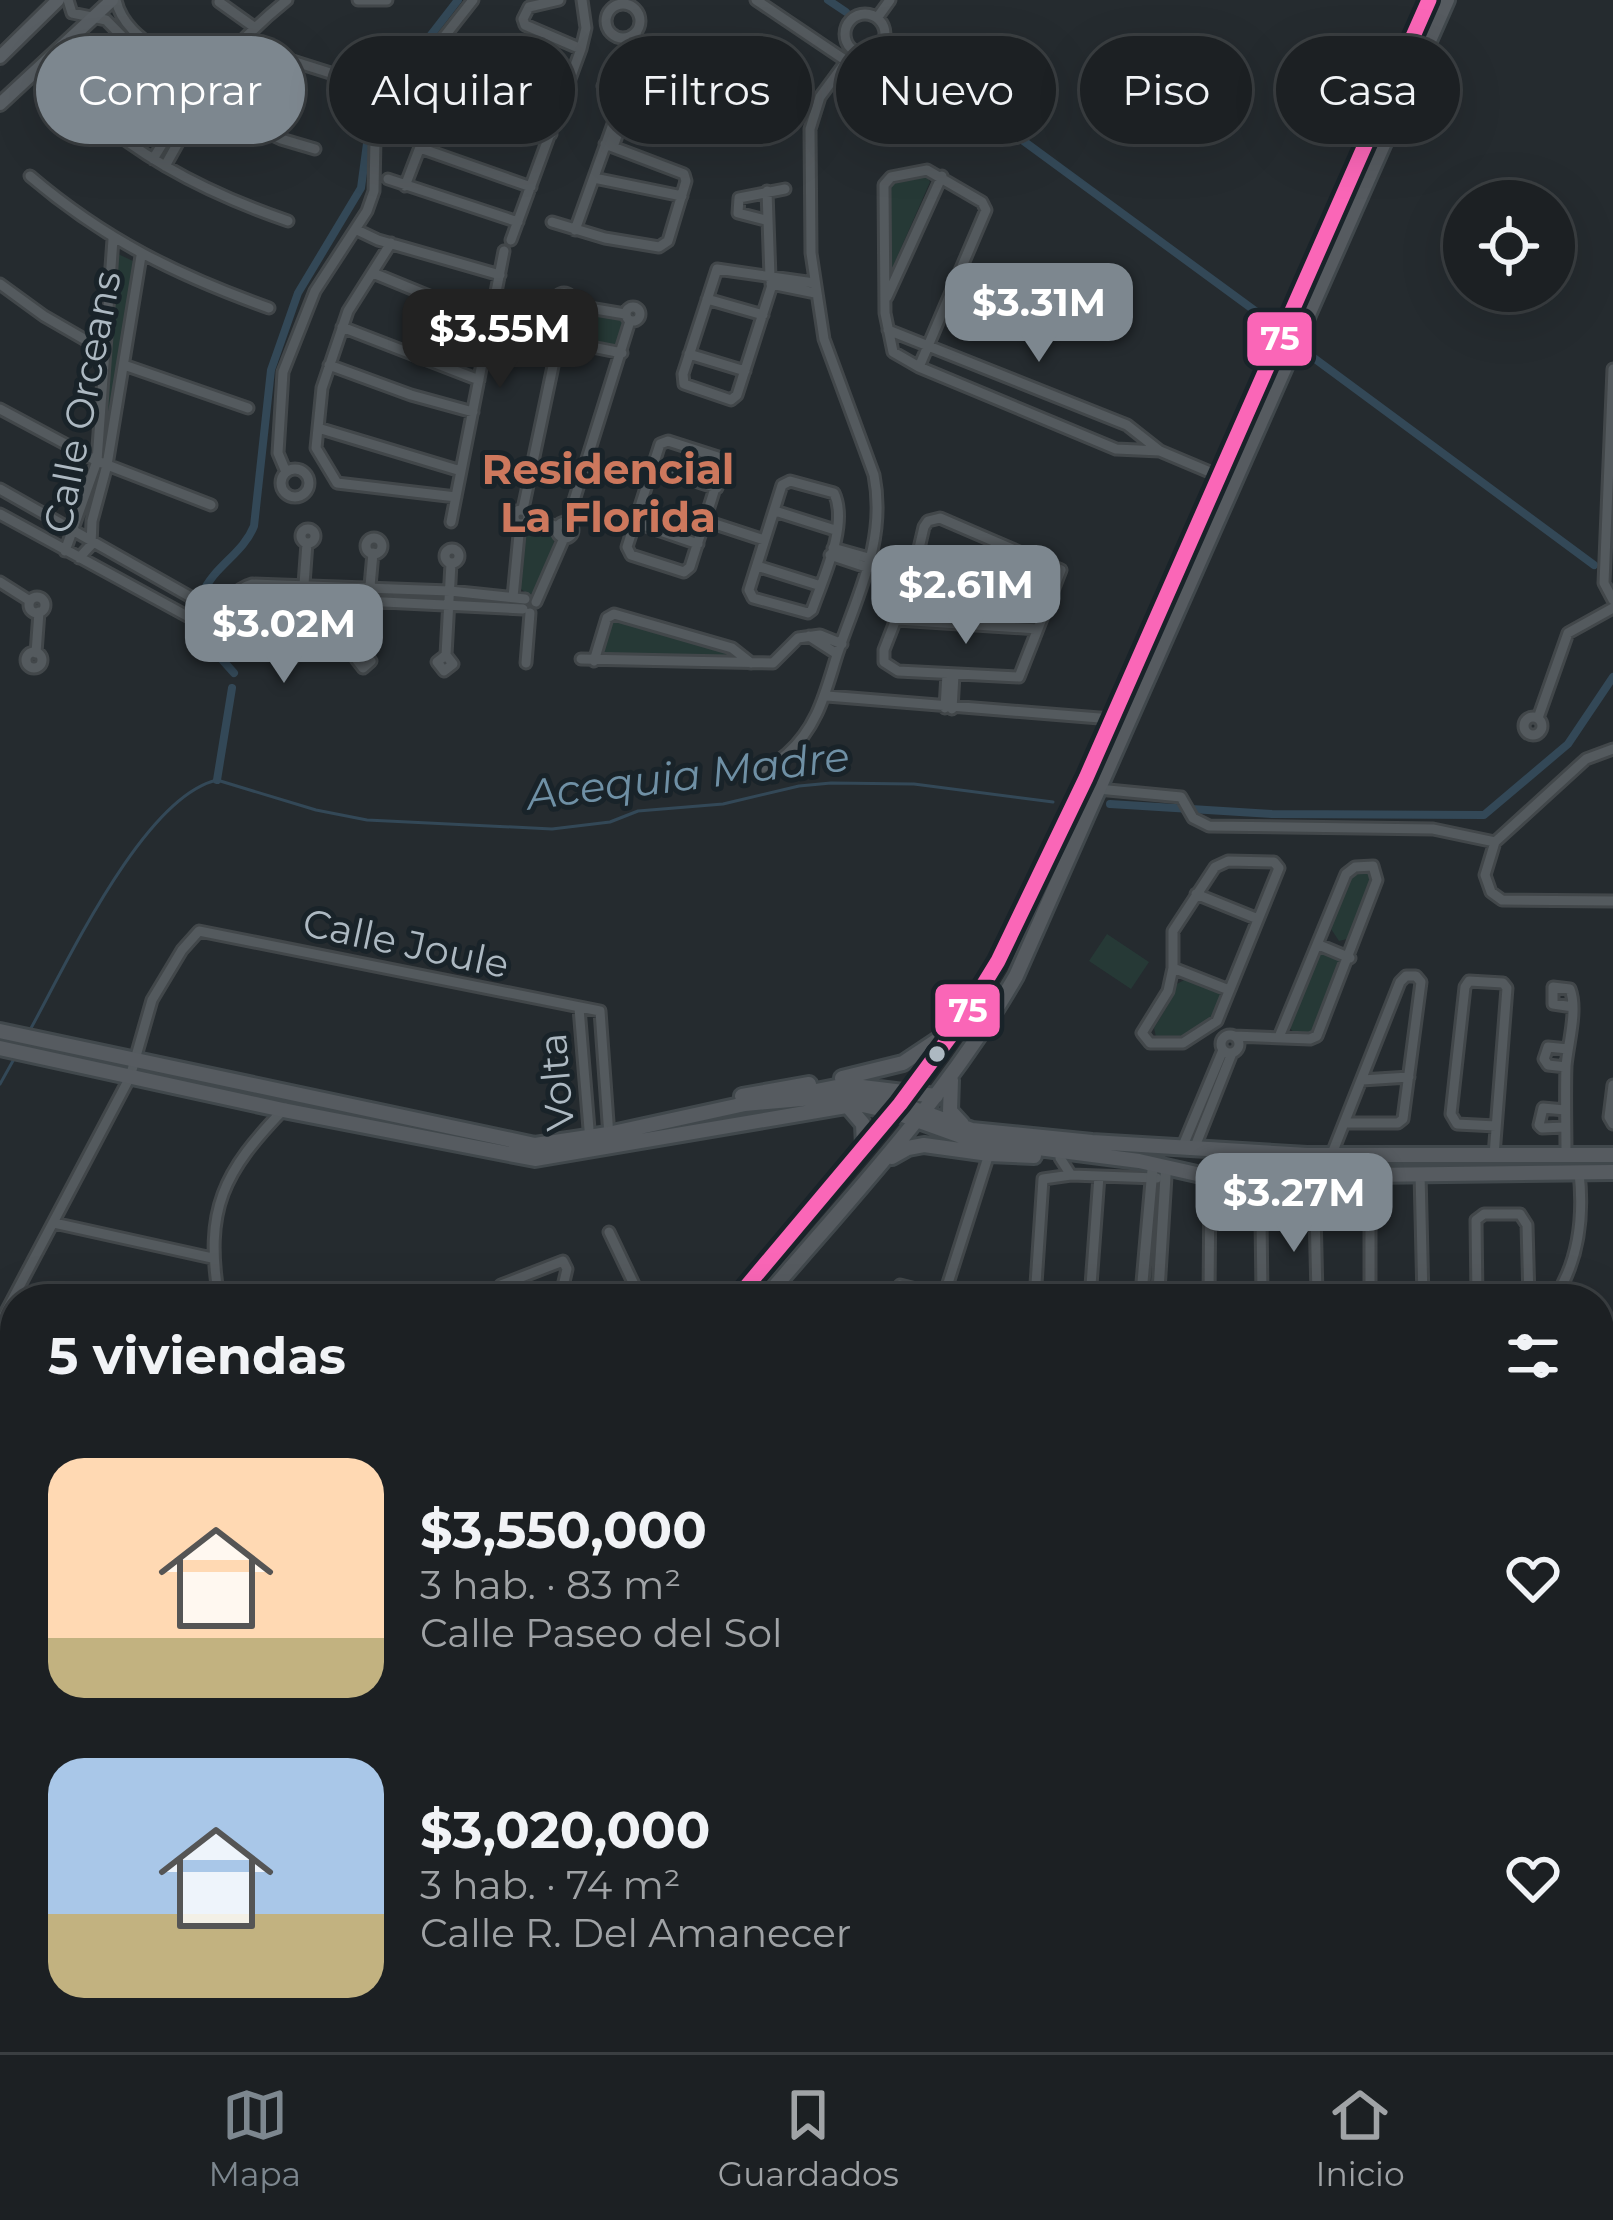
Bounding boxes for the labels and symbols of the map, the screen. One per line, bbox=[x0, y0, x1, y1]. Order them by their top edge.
pin: $3.31M bbox=[941, 263, 1137, 365]
street label: Calle Orceans bbox=[33, 267, 131, 537]
pin: $3.55M bbox=[402, 289, 598, 391]
line badge: 75 bbox=[1245, 310, 1314, 368]
text: 75 bbox=[1260, 318, 1300, 358]
district label: Residencial La Florida bbox=[482, 443, 734, 543]
pin: $2.61M bbox=[868, 545, 1064, 647]
pin: $3.02M bbox=[186, 584, 382, 686]
water label: Acequia Madre bbox=[521, 729, 852, 821]
street label: Calle Joule bbox=[299, 898, 513, 988]
line badge: 75 bbox=[933, 982, 1002, 1039]
text: 75 bbox=[948, 990, 988, 1030]
street label: Volta bbox=[528, 1031, 584, 1133]
unlabelled marker bbox=[926, 1043, 948, 1065]
pin: $3.27M bbox=[1196, 1153, 1392, 1255]

